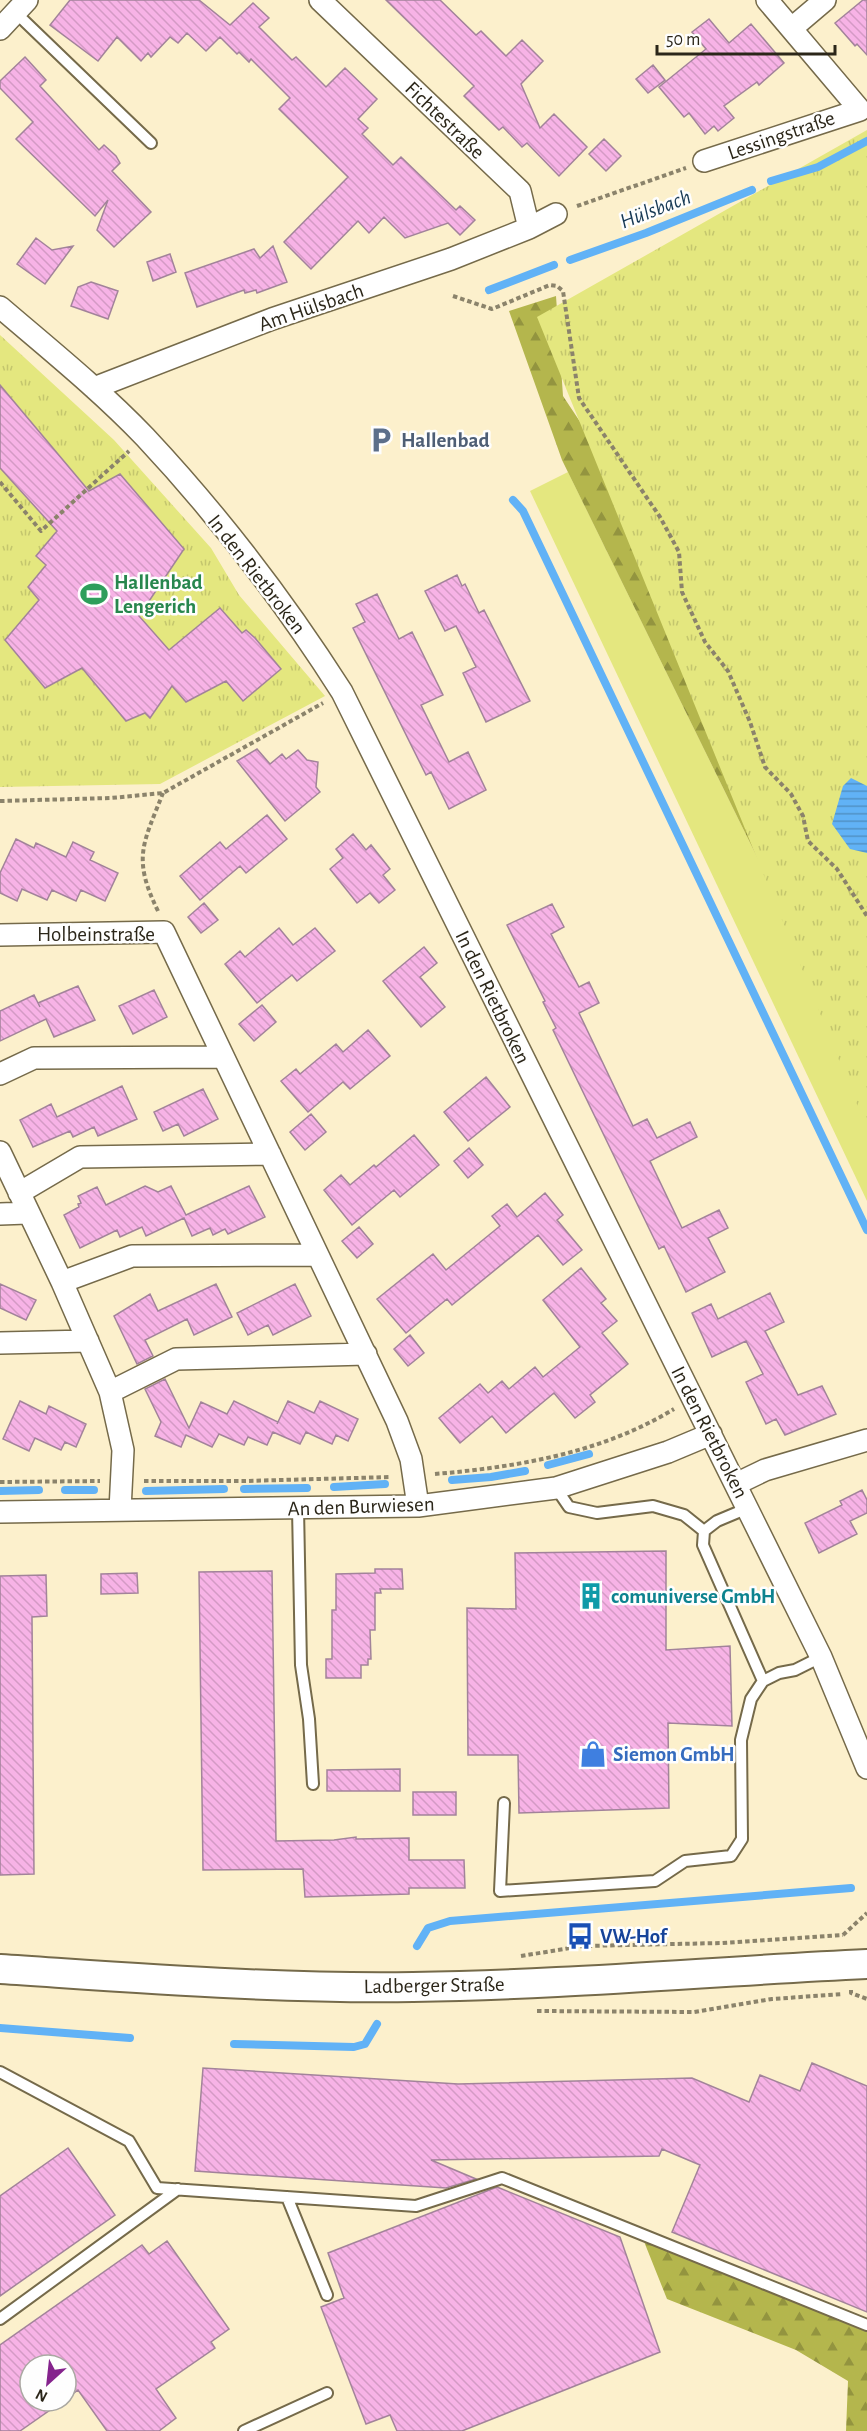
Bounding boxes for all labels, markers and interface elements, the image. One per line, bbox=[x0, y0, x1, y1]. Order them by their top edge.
scale bar bbox=[657, 18, 836, 56]
text: 50 m bbox=[666, 31, 700, 49]
street label: Fichtestraße bbox=[401, 78, 488, 163]
street label: Lessingstraße bbox=[725, 107, 837, 164]
water label: Hülsbach bbox=[617, 185, 694, 232]
street label: Am Hülsbach bbox=[256, 280, 366, 335]
parking icon: Hallenbad bbox=[366, 425, 396, 455]
place label: Hallenbad bbox=[401, 430, 490, 451]
street label: In den Rietbroken bbox=[204, 511, 310, 638]
place label: Hallenbad Lengerich bbox=[114, 572, 203, 617]
sports icon: Hallenbad Lengerich bbox=[79, 579, 109, 609]
street label: Holbeinstraße bbox=[37, 924, 155, 945]
street label: In den Rietbroken bbox=[451, 927, 534, 1067]
street label: In den Rietbroken bbox=[667, 1363, 752, 1502]
street label: An den Burwiesen bbox=[287, 1493, 435, 1520]
building icon: comuniverse GmbH bbox=[576, 1581, 606, 1611]
place label: comuniverse GmbH bbox=[611, 1586, 775, 1607]
shop icon: Siemon GmbH bbox=[578, 1739, 608, 1769]
place label: Siemon GmbH bbox=[613, 1744, 735, 1765]
bus stop icon: VW-Hof bbox=[565, 1921, 595, 1951]
place label: VW-Hof bbox=[600, 1926, 669, 1947]
street label: Ladberger Straße bbox=[363, 1974, 505, 1997]
north arrow bbox=[18, 2353, 78, 2413]
text: N bbox=[33, 2386, 50, 2405]

